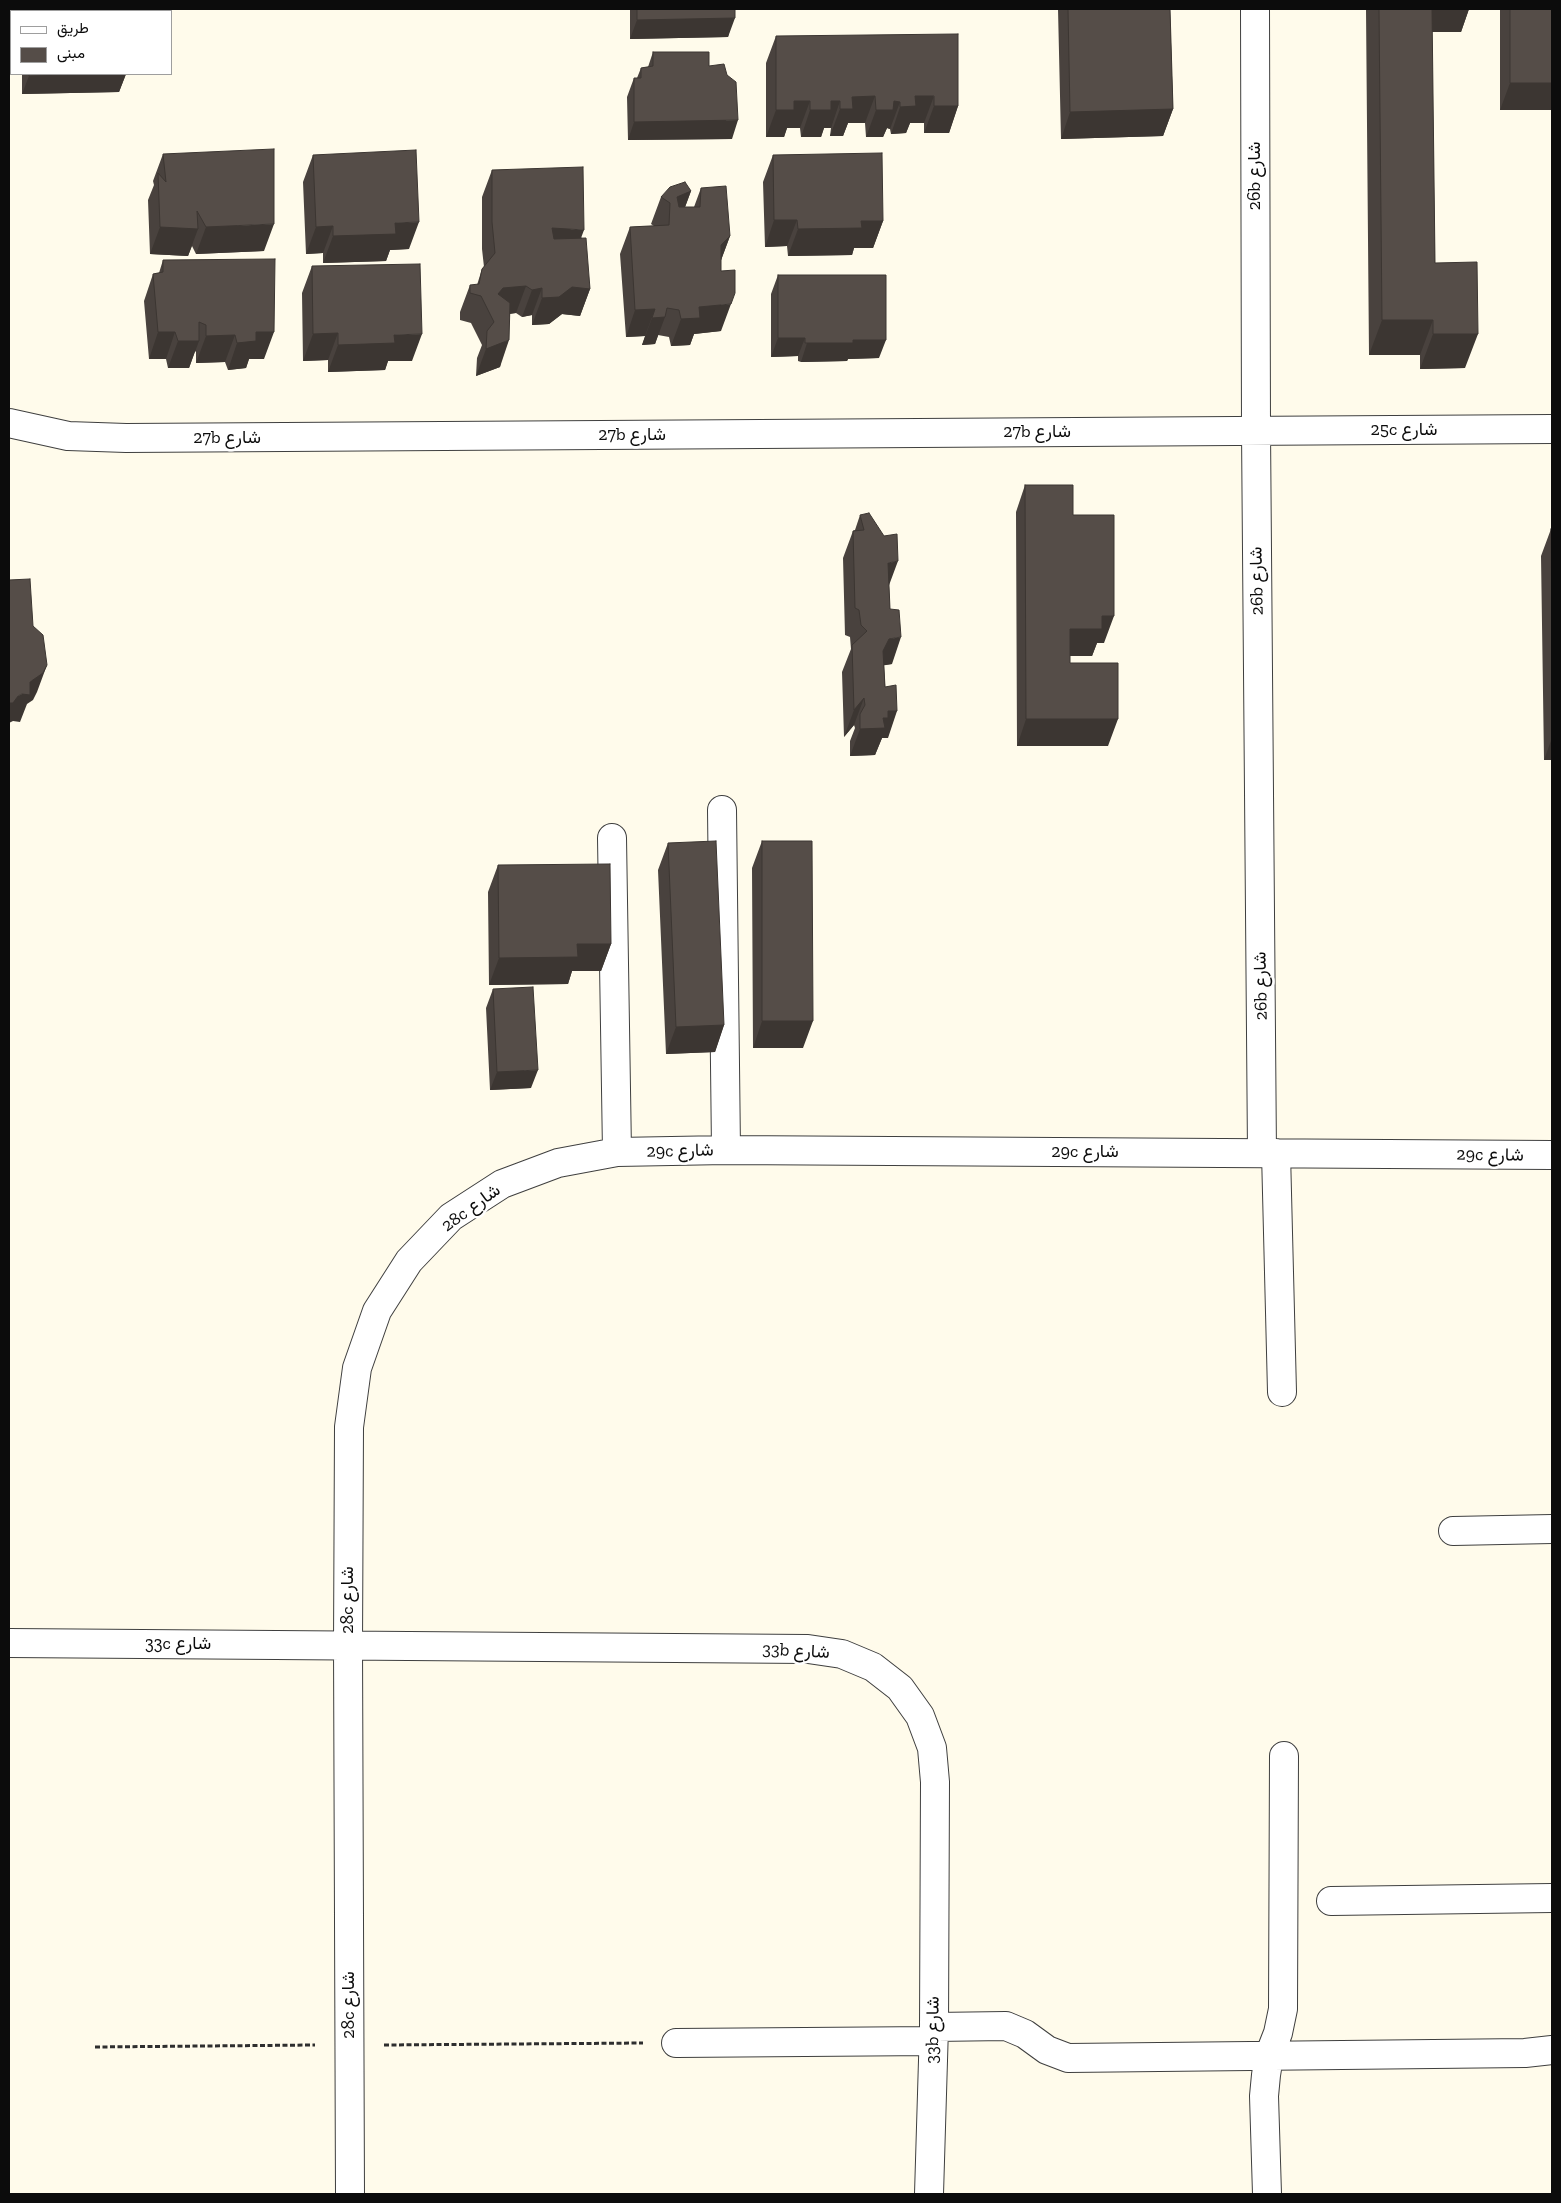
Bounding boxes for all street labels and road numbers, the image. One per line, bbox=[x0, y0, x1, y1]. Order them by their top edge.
street label: 26b شارع bbox=[1244, 142, 1266, 210]
street label: 25c شارع bbox=[1370, 419, 1438, 441]
street label: 27b شارع bbox=[1003, 421, 1071, 443]
street label: 27b شارع bbox=[598, 424, 666, 446]
street label: 27b شارع bbox=[193, 427, 261, 449]
street label: 26b شارع bbox=[1246, 546, 1268, 616]
street label: 26b شارع bbox=[1250, 951, 1272, 1021]
street label: 29c شارع bbox=[646, 1140, 714, 1162]
street label: 29c شارع bbox=[1051, 1141, 1119, 1163]
street label: 29c شارع bbox=[1456, 1144, 1524, 1166]
street label: 28c شارع bbox=[437, 1179, 505, 1237]
street label: 28c شارع bbox=[337, 1566, 359, 1634]
street label: 33c شارع bbox=[145, 1633, 211, 1655]
street label: 33b شارع bbox=[762, 1638, 830, 1664]
street label: 28c شارع bbox=[338, 1971, 360, 2039]
street label: 33b شارع bbox=[922, 1996, 944, 2064]

